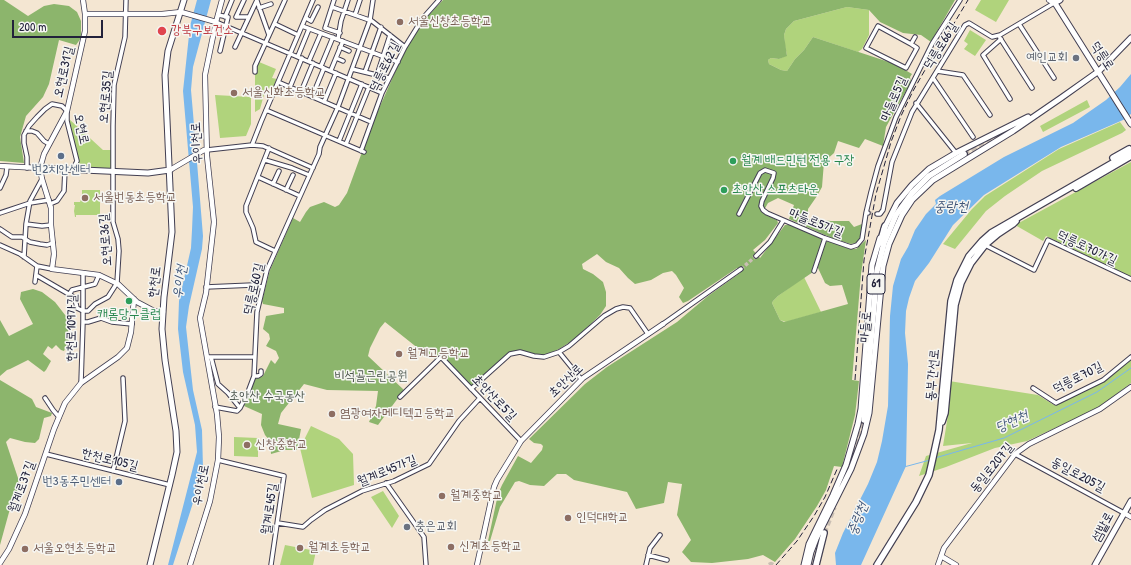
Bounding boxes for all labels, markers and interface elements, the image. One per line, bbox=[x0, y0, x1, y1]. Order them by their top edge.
scale bar bbox=[14, 12, 105, 38]
place label: 서울신창초등학교 bbox=[408, 14, 492, 30]
marker: 서울신창초등학교 bbox=[395, 17, 405, 27]
text: 200 m bbox=[19, 18, 46, 35]
street label: 덕릉로66길 bbox=[921, 20, 961, 72]
place label: 강북구보건소 bbox=[171, 23, 234, 39]
marker: 강북구보건소 bbox=[156, 25, 168, 37]
street label: 덕릉로 bbox=[1087, 39, 1117, 73]
street label: 덕릉로62길 bbox=[366, 40, 404, 94]
street label: 오현로31길 bbox=[51, 45, 77, 99]
place label: 예인교회 bbox=[1026, 50, 1068, 66]
marker: 예인교회 bbox=[1071, 53, 1081, 63]
street label: 오현로35길 bbox=[96, 70, 116, 124]
street label: 마들로5길 bbox=[877, 74, 911, 124]
place label: 서울신화초등학교 bbox=[242, 85, 326, 101]
marker: 서울신화초등학교 bbox=[229, 88, 239, 98]
street label: 오현로 bbox=[70, 112, 92, 146]
street label: 우이천로 bbox=[188, 122, 206, 164]
marker: 번2치안센터 bbox=[56, 151, 66, 161]
place label: 월계 배드민턴 전용 구장 bbox=[741, 153, 855, 169]
marker: 월계 배드민턴 전용 구장 bbox=[728, 156, 738, 166]
place label: 번2치안센터 bbox=[32, 162, 90, 178]
place label: 초안산 스포츠타운 bbox=[732, 182, 819, 198]
marker: 초안산 스포츠타운 bbox=[719, 185, 729, 195]
place label: 서울번동초등학교 bbox=[93, 190, 177, 206]
marker: 서울번동초등학교 bbox=[80, 193, 90, 203]
water label: 중랑천 bbox=[934, 199, 968, 215]
street label: 마들로5가길 bbox=[786, 205, 846, 241]
street label: 오현로36길 bbox=[96, 213, 116, 267]
street label: 덕릉로70가길 bbox=[1054, 227, 1120, 269]
street label: 덕릉로60길 bbox=[240, 261, 268, 317]
water label: 우이천 bbox=[169, 264, 191, 300]
street label: 한천로 bbox=[145, 265, 165, 299]
road number: 61 bbox=[867, 274, 885, 294]
street label: 한천로109가길 bbox=[64, 294, 80, 362]
marker: 캐롬당구클럽 bbox=[124, 296, 134, 306]
place label: 캐롬당구클럽 bbox=[98, 307, 160, 323]
street label: 마들로 bbox=[857, 311, 875, 343]
place label: 월계고등학교 bbox=[407, 346, 470, 362]
street label: 동부간선로 bbox=[923, 348, 943, 402]
marker: 월계고등학교 bbox=[394, 349, 404, 359]
street label: 덕릉로70길 bbox=[1050, 359, 1106, 397]
street label: 초안산로 bbox=[546, 361, 586, 401]
park label: 비석골근린공원 bbox=[334, 369, 408, 385]
street label: 초안산로5길 bbox=[468, 372, 520, 424]
park label: 초안산 수국동산 bbox=[229, 389, 305, 405]
place label: 염광여자메디텍고등학교 bbox=[340, 406, 455, 422]
water label: 당현천 bbox=[993, 407, 1031, 437]
marker: 염광여자메디텍고등학교 bbox=[327, 409, 337, 419]
place label: 신창중학교 bbox=[255, 437, 307, 453]
marker: 신창중학교 bbox=[242, 440, 252, 450]
street label: 동일로207길 bbox=[967, 440, 1017, 496]
street label: 한천로105길 bbox=[80, 445, 140, 475]
street label: 월계로45가길 bbox=[355, 452, 419, 490]
street label: 동일로205길 bbox=[1048, 454, 1108, 496]
street label: 월계로37길 bbox=[5, 459, 39, 515]
street label: 우이천로 bbox=[189, 463, 213, 507]
place label: 번3동주민센터 bbox=[42, 474, 111, 490]
marker: 번3동주민센터 bbox=[114, 477, 124, 487]
street label: 월계로45길 bbox=[259, 482, 281, 536]
place label: 월계중학교 bbox=[450, 488, 502, 504]
marker: 월계중학교 bbox=[437, 491, 447, 501]
water label: 중랑천 bbox=[844, 500, 872, 538]
street label: 섬밭로 bbox=[1089, 509, 1117, 545]
place label: 인덕대학교 bbox=[576, 510, 628, 526]
marker: 인덕대학교 bbox=[563, 513, 573, 523]
place label: 충은교회 bbox=[415, 519, 457, 535]
marker: 충은교회 bbox=[402, 522, 412, 532]
place label: 신계초등학교 bbox=[459, 539, 522, 555]
place label: 월계초등학교 bbox=[308, 540, 371, 556]
place label: 서울오현초등학교 bbox=[33, 541, 117, 557]
marker: 신계초등학교 bbox=[446, 542, 456, 552]
marker: 월계초등학교 bbox=[295, 543, 305, 553]
marker: 서울오현초등학교 bbox=[20, 544, 30, 554]

